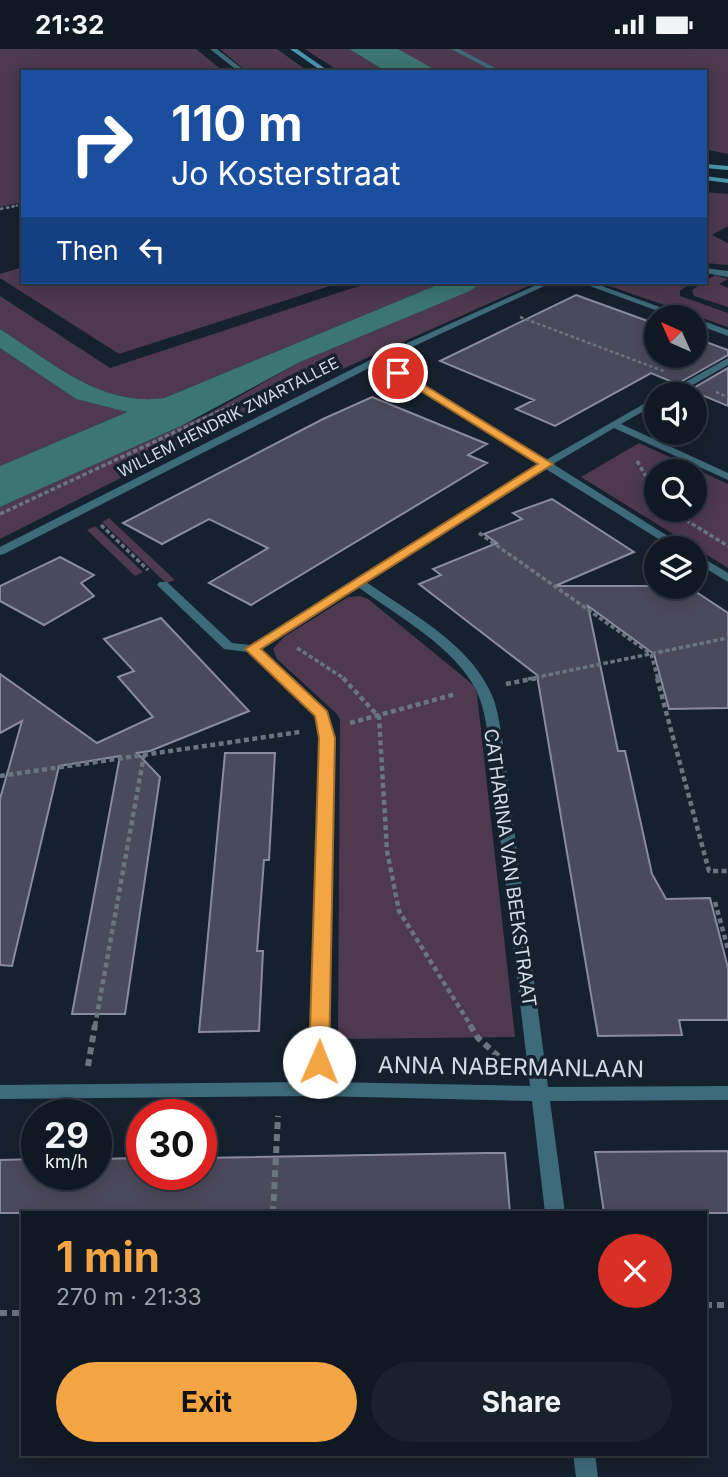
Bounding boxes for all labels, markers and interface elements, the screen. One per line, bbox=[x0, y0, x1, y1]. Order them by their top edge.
text: 21:32 bbox=[35, 9, 104, 40]
text: 110 m bbox=[171, 94, 303, 153]
icon: right bbox=[56, 98, 147, 189]
text: Jo Kosterstraat bbox=[171, 154, 400, 193]
icon: left bbox=[133, 231, 171, 269]
text: Then bbox=[56, 235, 119, 266]
north arrow bbox=[644, 305, 707, 367]
map controls bbox=[644, 305, 707, 599]
pin bbox=[368, 343, 428, 403]
street label: WILLEM HENDRIK ZWARTALLEE bbox=[114, 352, 342, 482]
icon: arrive bbox=[379, 354, 417, 392]
button: sound bbox=[644, 382, 707, 445]
button: search bbox=[644, 459, 707, 522]
button: layers bbox=[644, 536, 707, 599]
street label: CATHARINA VAN BEEKSTRAAT bbox=[479, 727, 541, 1009]
position arrow bbox=[282, 1025, 356, 1099]
street label: ANNA NABERMANLAAN bbox=[378, 1051, 644, 1083]
speed limit sign: 30 bbox=[126, 1099, 217, 1190]
text: 29 bbox=[44, 1114, 89, 1156]
text: km/h bbox=[45, 1151, 88, 1172]
text: 1 min bbox=[56, 1231, 160, 1282]
button: close bbox=[598, 1234, 672, 1308]
text: 270 m · 21:33 bbox=[56, 1283, 202, 1311]
button: Exit bbox=[56, 1362, 357, 1442]
button: Share bbox=[371, 1362, 672, 1442]

